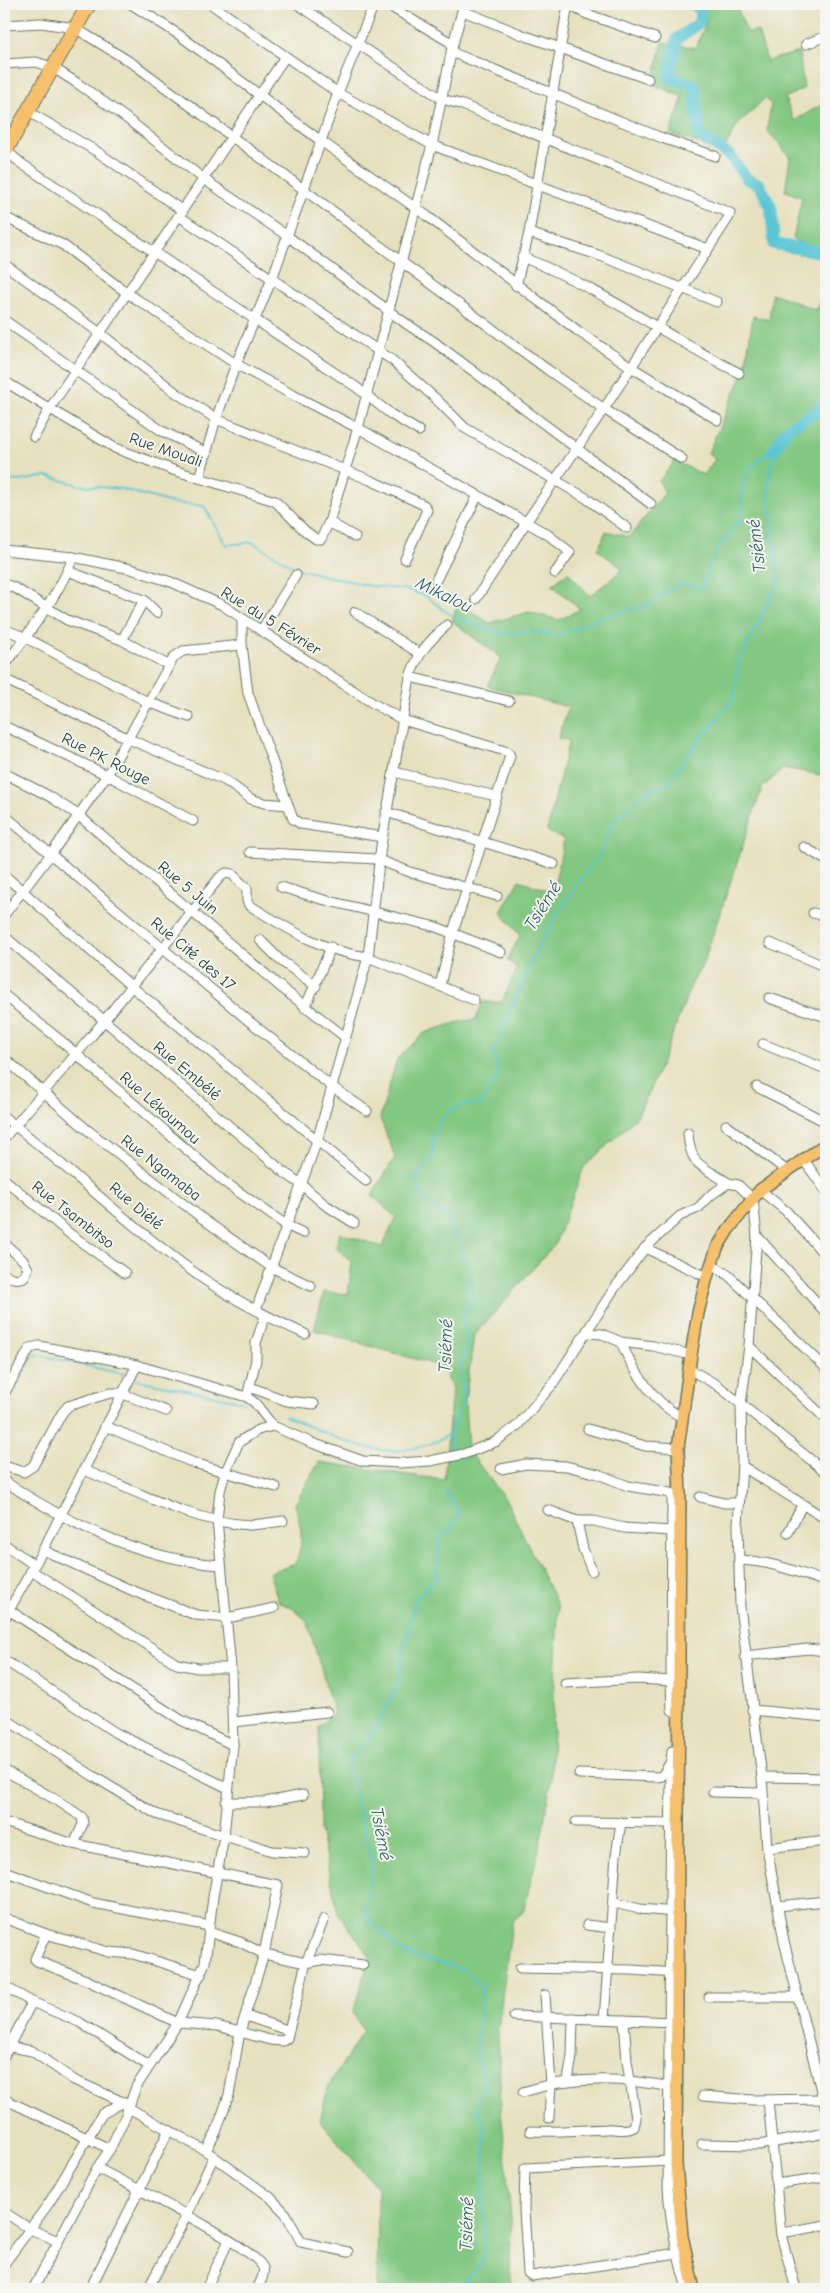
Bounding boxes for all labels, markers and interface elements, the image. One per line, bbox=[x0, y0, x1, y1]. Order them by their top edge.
street label: Rue Mouali bbox=[127, 429, 205, 471]
water label: Tsiémé bbox=[743, 518, 771, 574]
water label: Mikalou bbox=[411, 572, 476, 618]
street label: Rue du 5 Février bbox=[218, 583, 325, 659]
street label: Rue PK Rouge bbox=[59, 729, 153, 789]
street label: Rue 5 Juin bbox=[154, 858, 222, 918]
water label: Tsiémé bbox=[520, 878, 566, 934]
street label: Rue Cité des 17 bbox=[147, 914, 239, 995]
street label: Rue Embélé bbox=[150, 1038, 224, 1104]
street label: Rue Lékoumou bbox=[116, 1068, 204, 1148]
street label: Rue Ngamaba bbox=[117, 1131, 205, 1205]
street label: Rue Tsambitso bbox=[28, 1177, 118, 1253]
street label: Rue Diélé bbox=[106, 1178, 166, 1234]
water label: Tsiémé bbox=[435, 1319, 457, 1373]
water label: Tsiémé bbox=[366, 1806, 396, 1862]
water label: Tsiémé bbox=[456, 2197, 478, 2251]

